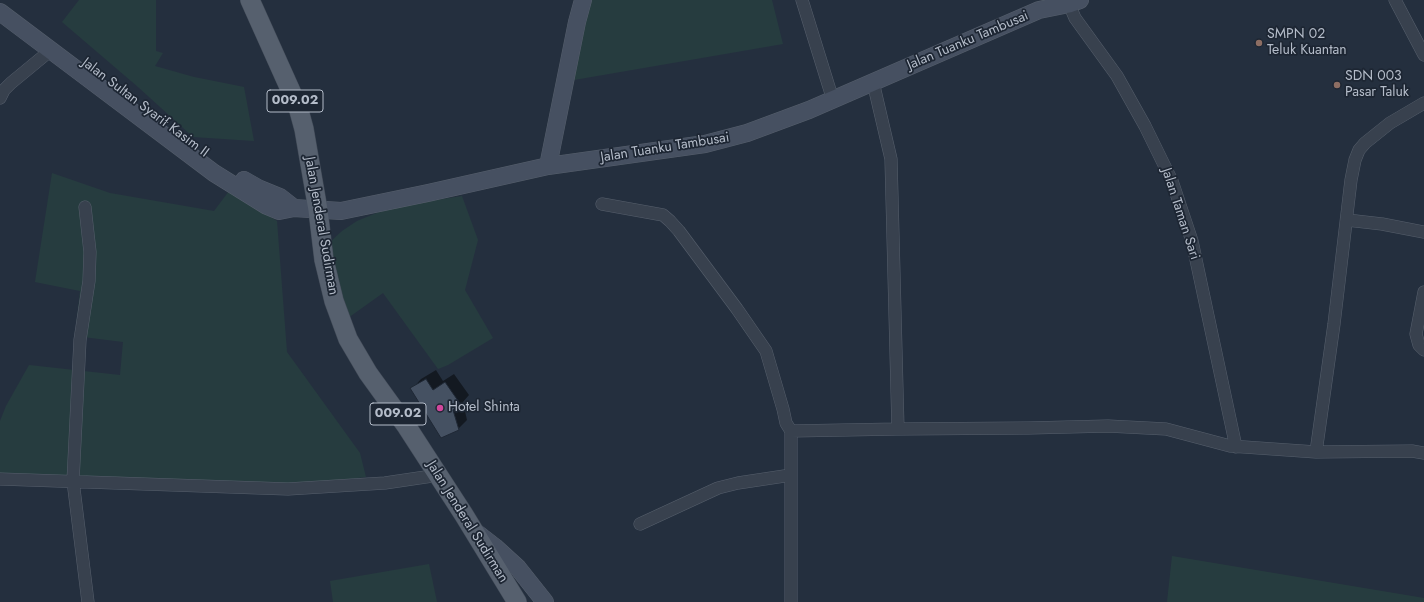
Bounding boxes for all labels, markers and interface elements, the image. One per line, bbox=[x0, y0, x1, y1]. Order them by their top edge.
street label: Jalan Tuanku Tambusai bbox=[905, 8, 1031, 74]
place label: SMPN 02 Teluk Kuantan bbox=[1267, 27, 1347, 60]
marker: SMPN 02 Teluk Kuantan bbox=[1254, 38, 1264, 48]
street label: Jalan Sultan Syarif Kasim II bbox=[78, 55, 212, 161]
place label: SDN 003 Pasar Taluk bbox=[1345, 69, 1409, 102]
marker: SDN 003 Pasar Taluk bbox=[1332, 80, 1342, 90]
road number: 009.02 bbox=[267, 90, 323, 112]
street label: Jalan Tuanku Tambusai bbox=[599, 130, 731, 166]
street label: Jalan Jenderal Sudirman bbox=[301, 156, 341, 296]
street label: Jalan Taman Sari bbox=[1157, 166, 1203, 262]
place label: Hotel Shinta bbox=[448, 400, 520, 416]
road number: 009.02 bbox=[370, 403, 426, 425]
marker: Hotel Shinta bbox=[435, 403, 445, 413]
street label: Jalan Jenderal Sudirman bbox=[423, 458, 511, 586]

